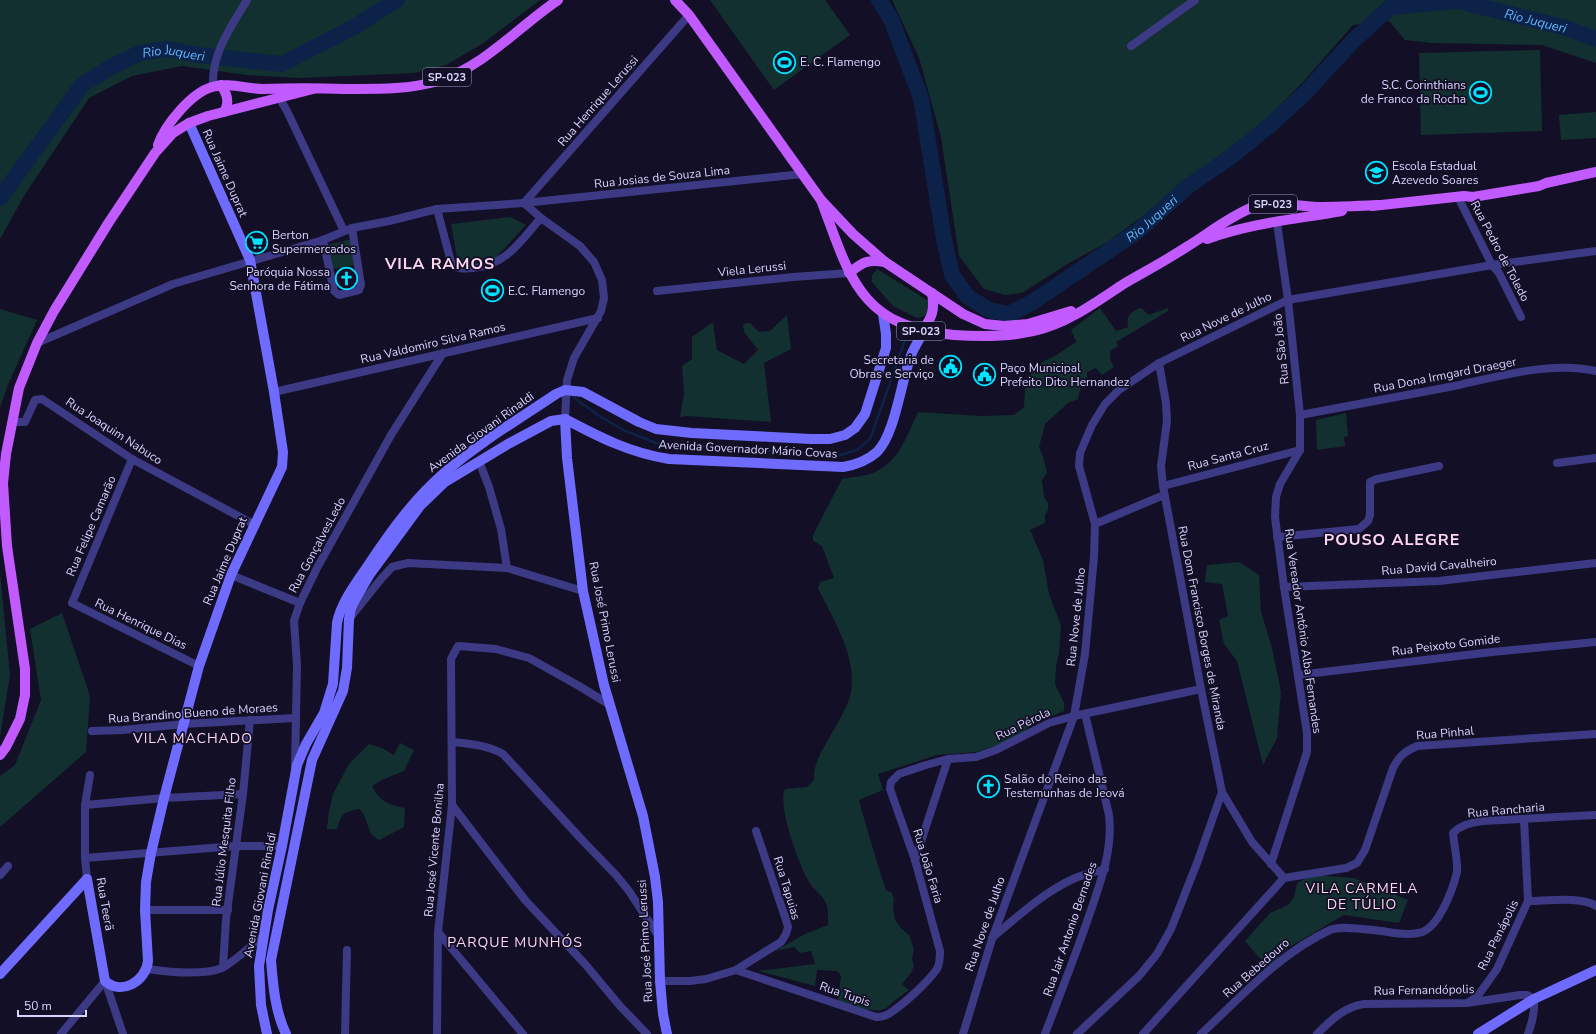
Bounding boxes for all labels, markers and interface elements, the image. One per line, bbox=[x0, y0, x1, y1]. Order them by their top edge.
water label: Rio Juqueri bbox=[1503, 5, 1569, 38]
water label: Rio Juqueri bbox=[141, 41, 207, 66]
sports icon: E. C. Flamengo bbox=[771, 49, 797, 75]
street label: Rua Henrique Lerussi bbox=[554, 52, 642, 150]
place label: E. C. Flamengo bbox=[800, 54, 881, 70]
road number: SP-023 bbox=[423, 68, 471, 86]
place label: S.C. Corinthians de Franco da Rocha bbox=[1361, 77, 1466, 107]
sports icon: S.C. Corinthians de Franco da Rocha bbox=[1468, 79, 1494, 105]
street label: Rua Jaime Duprat bbox=[198, 127, 252, 220]
place label: Escola Estadual Azevedo Soares bbox=[1392, 158, 1479, 188]
school or university icon: Escola Estadual Azevedo Soares bbox=[1364, 160, 1390, 186]
street label: Rua Josias de Souza Lima bbox=[593, 162, 731, 192]
water label: Rio Juqueri bbox=[1123, 191, 1183, 247]
road number: SP-023 bbox=[1249, 195, 1297, 213]
street label: Rua Pedro de Toledo bbox=[1467, 198, 1533, 304]
place label: Berton Supermercados bbox=[272, 227, 356, 257]
supermarket icon: Berton Supermercados bbox=[243, 229, 269, 255]
district label: VILA RAMOS bbox=[384, 253, 495, 275]
street label: Viela Lerussi bbox=[716, 257, 787, 281]
place label: Paróquia Nossa Senhora de Fátima bbox=[229, 264, 330, 294]
church icon: Paróquia Nossa Senhora de Fátima bbox=[333, 266, 359, 292]
sports icon: E.C. Flamengo bbox=[479, 278, 505, 304]
place label: E.C. Flamengo bbox=[508, 283, 585, 299]
street label: Rua Nove de Julho bbox=[1178, 288, 1274, 346]
street label: Rua São João bbox=[1269, 312, 1293, 385]
street label: Rua Valdomiro Silva Ramos bbox=[359, 318, 507, 367]
road number: SP-023 bbox=[897, 322, 945, 340]
place label: Secretaria de Obras e Serviço bbox=[849, 352, 934, 382]
street label: Rua Dona Irmgard Draeger bbox=[1372, 353, 1518, 397]
public building icon: Secretaria de Obras e Serviço bbox=[937, 354, 963, 380]
place label: Paço Municipal Prefeito Dito Hernandez bbox=[1000, 360, 1130, 390]
public building icon: Paço Municipal Prefeito Dito Hernandez bbox=[971, 362, 997, 388]
street label: Avenida Giovani Rinaldi bbox=[425, 388, 537, 476]
street label: Rua Joaquim Nabuco bbox=[63, 394, 166, 468]
street label: Avenida Governador Mário Covas bbox=[658, 436, 838, 462]
street label: Rua Santa Cruz bbox=[1186, 437, 1271, 474]
street label: Rua Felipe Camarão bbox=[63, 473, 120, 579]
street label: Rua GonçalvesLedo bbox=[285, 494, 349, 596]
street label: Rua Jaime Duprat bbox=[199, 514, 251, 608]
street label: Rua Dom Francisco Borges de Miranda bbox=[1174, 524, 1230, 732]
street label: Rua Vereador Antônio Alba Fernandes bbox=[1281, 527, 1325, 735]
district label: POUSO ALEGRE bbox=[1324, 529, 1460, 551]
street label: Rua David Cavalheiro bbox=[1381, 553, 1498, 579]
street label: Rua José Primo Lerussi bbox=[585, 560, 625, 684]
street label: Rua Nove de Julho bbox=[1063, 566, 1089, 667]
street label: Rua Henrique Dias bbox=[92, 595, 190, 653]
street label: Rua Peixoto Gomide bbox=[1391, 630, 1501, 660]
street label: Rua Brandino Bueno de Moraes bbox=[108, 699, 279, 727]
street label: Rua Pérola bbox=[993, 704, 1053, 744]
street label: Rua Pinhal bbox=[1415, 722, 1475, 744]
district label: VILA MACHADO bbox=[132, 729, 253, 748]
place label: Salão do Reino das Testemunhas de Jeová bbox=[1004, 771, 1125, 801]
church icon: Salão do Reino das Testemunhas de Jeová bbox=[976, 773, 1002, 799]
street label: Rua Júlio Mesquita Filho bbox=[208, 776, 240, 907]
street label: Rua José Vicente Bonilha bbox=[420, 782, 448, 918]
street label: Rua Rancharia bbox=[1467, 799, 1545, 821]
street label: Rua João Faria bbox=[909, 827, 947, 905]
street label: Avenida Giovani Rinaldi bbox=[240, 831, 280, 959]
street label: Rua Tapuias bbox=[770, 854, 804, 922]
street label: Rua Jair Antonio Bernades bbox=[1039, 859, 1101, 998]
street label: Rua Nove de Julho bbox=[961, 874, 1009, 974]
street label: Rua Teerã bbox=[92, 876, 118, 932]
street label: Rua José Primo Lerussi bbox=[634, 879, 656, 1003]
district label: VILA CARMELA DE TÚLIO bbox=[1305, 879, 1418, 914]
street label: Rua Penápolis bbox=[1474, 897, 1522, 973]
district label: PARQUE MUNHÓS bbox=[447, 933, 583, 952]
street label: Rua Bebedouro bbox=[1219, 934, 1293, 1001]
street label: Rua Tupis bbox=[817, 978, 873, 1010]
street label: Rua Fernandópolis bbox=[1374, 981, 1475, 999]
scale bar bbox=[18, 992, 86, 1018]
text: 50 m bbox=[24, 998, 52, 1014]

